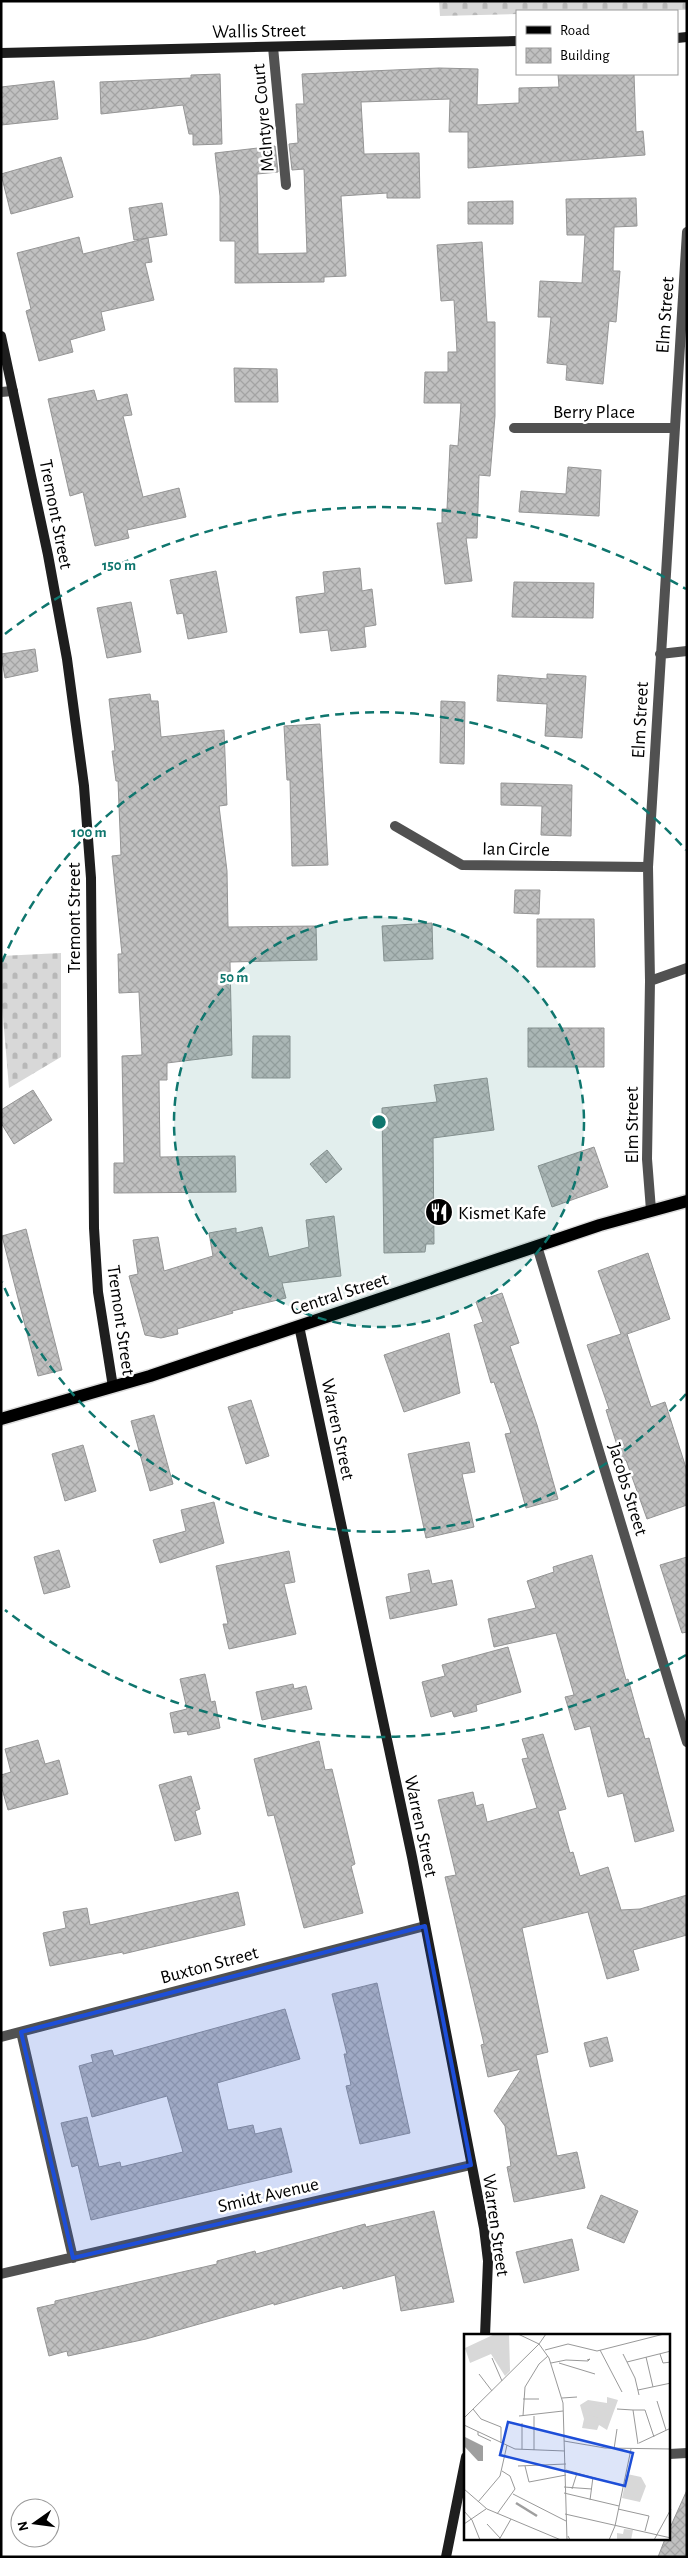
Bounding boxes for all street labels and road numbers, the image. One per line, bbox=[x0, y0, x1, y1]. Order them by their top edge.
street label: Wallis Street bbox=[212, 21, 306, 42]
street label: McIntyre Court bbox=[249, 63, 278, 173]
street label: Elm Street bbox=[653, 276, 678, 354]
street label: Berry Place bbox=[553, 403, 635, 422]
street label: Tremont Street bbox=[36, 458, 75, 571]
street label: Elm Street bbox=[629, 681, 652, 759]
street label: Ian Circle bbox=[482, 839, 550, 860]
street label: Tremont Street bbox=[65, 862, 84, 974]
street label: Elm Street bbox=[623, 1087, 642, 1163]
street label: Tremont Street bbox=[103, 1264, 138, 1377]
street label: Central Street bbox=[288, 1270, 391, 1319]
street label: Warren Street bbox=[318, 1377, 358, 1482]
street label: Jacobs Street bbox=[605, 1441, 651, 1538]
street label: Warren Street bbox=[401, 1774, 441, 1879]
street label: Buxton Street bbox=[158, 1943, 261, 1988]
street label: Warren Street bbox=[479, 2173, 512, 2278]
street label: Smidt Avenue bbox=[216, 2175, 321, 2216]

